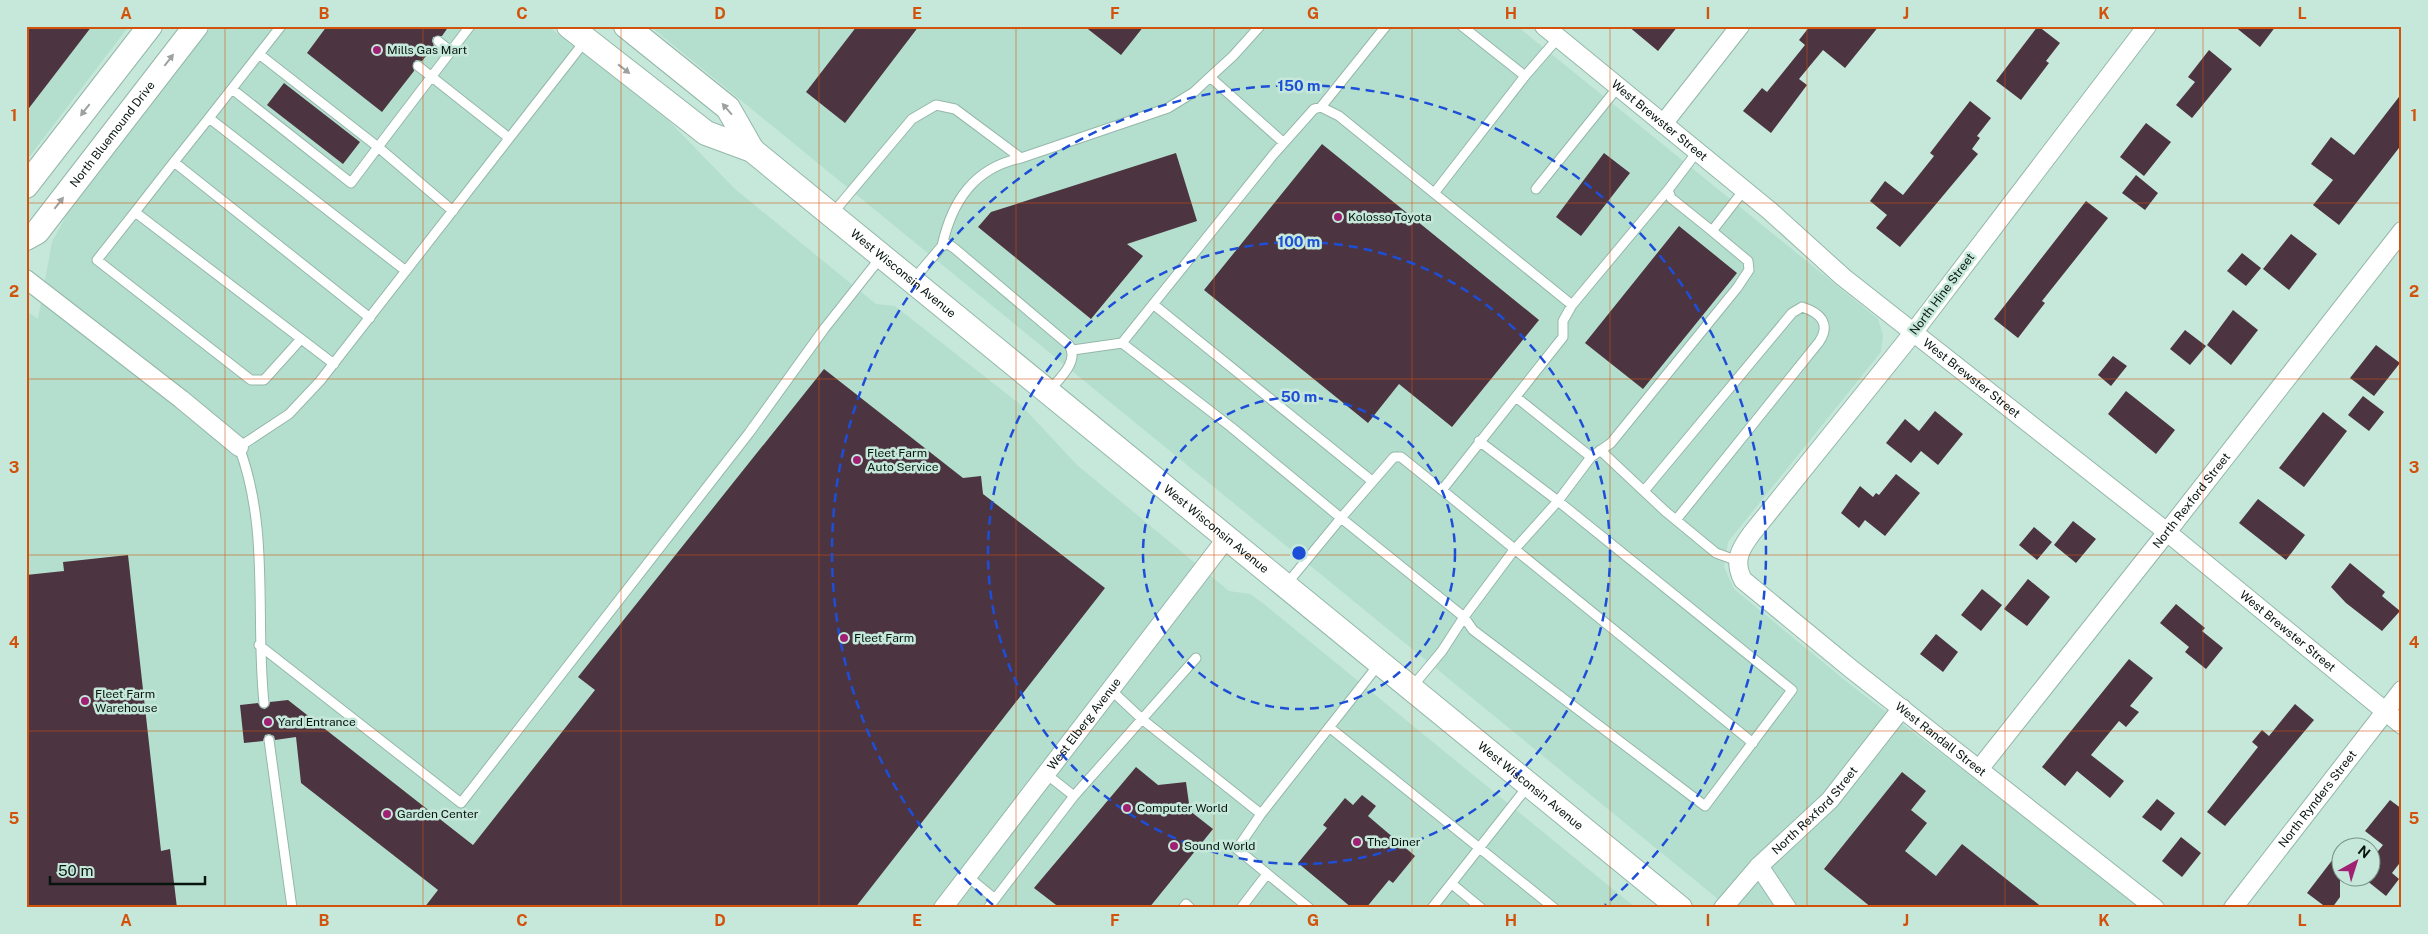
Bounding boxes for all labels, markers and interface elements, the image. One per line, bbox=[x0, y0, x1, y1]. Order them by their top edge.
text: A bbox=[120, 4, 132, 23]
text: B bbox=[319, 4, 330, 23]
text: C bbox=[516, 4, 528, 23]
text: D bbox=[714, 4, 726, 23]
text: E bbox=[912, 4, 922, 23]
text: F bbox=[1110, 4, 1120, 23]
text: G bbox=[1307, 4, 1319, 23]
text: H bbox=[1505, 4, 1517, 23]
text: I bbox=[1706, 4, 1710, 23]
text: J bbox=[1903, 4, 1909, 23]
text: K bbox=[2098, 4, 2110, 23]
text: L bbox=[2297, 4, 2307, 23]
place label: Mills Gas Mart bbox=[387, 43, 468, 57]
marker: Mills Gas Mart bbox=[371, 44, 383, 56]
one-way arrow bbox=[164, 54, 175, 67]
one-way arrow bbox=[618, 64, 631, 74]
text: 150 m bbox=[1277, 77, 1321, 94]
street label: West Brewster Street bbox=[1609, 77, 1710, 164]
street label: North Bluemound Drive bbox=[67, 78, 158, 190]
one-way arrow bbox=[80, 103, 90, 117]
one-way arrow bbox=[721, 103, 732, 116]
text: 1 bbox=[11, 106, 17, 125]
text: 1 bbox=[2411, 106, 2417, 125]
one-way arrow bbox=[54, 197, 65, 210]
place label: Kolosso Toyota bbox=[1348, 210, 1432, 224]
marker: Kolosso Toyota bbox=[1332, 211, 1344, 223]
street label: West Wisconsin Avenue bbox=[848, 226, 959, 321]
text: 100 m bbox=[1278, 233, 1320, 250]
street label: North Hine Street bbox=[1907, 250, 1977, 338]
text: 2 bbox=[9, 282, 19, 301]
text: 2 bbox=[2409, 282, 2419, 301]
street label: West Brewster Street bbox=[1920, 336, 2023, 421]
text: 50 m bbox=[1281, 388, 1317, 405]
place label: Fleet Farm Auto Service bbox=[867, 446, 939, 474]
street label: North Rexford Street bbox=[2150, 450, 2233, 551]
marker: Fleet Farm Auto Service bbox=[851, 454, 863, 466]
text: 3 bbox=[9, 458, 19, 477]
text: 3 bbox=[2409, 458, 2419, 477]
street label: West Wisconsin Avenue bbox=[1161, 482, 1272, 576]
centre of rings bbox=[1290, 544, 1308, 562]
street label: West Brewster Street bbox=[2237, 588, 2339, 675]
place label: Fleet Farm bbox=[854, 631, 914, 645]
marker: Fleet Farm bbox=[838, 632, 850, 644]
text: 4 bbox=[9, 633, 20, 652]
text: 4 bbox=[2409, 633, 2420, 652]
street label: West Elberg Avenue bbox=[1044, 675, 1124, 773]
place label: Fleet Farm Warehouse bbox=[95, 687, 158, 715]
marker: Fleet Farm Warehouse bbox=[79, 695, 91, 707]
street label: West Randall Street bbox=[1892, 699, 1989, 780]
place label: Yard Entrance bbox=[278, 715, 356, 729]
marker: Yard Entrance bbox=[262, 716, 274, 728]
street label: West Wisconsin Avenue bbox=[1475, 739, 1586, 833]
street label: North Rynders Street bbox=[2276, 747, 2360, 850]
street label: North Rexford Street bbox=[1769, 764, 1861, 857]
place label: Computer World bbox=[1137, 801, 1228, 815]
marker: Computer World bbox=[1121, 802, 1133, 814]
place label: Garden Center bbox=[397, 807, 479, 821]
marker: Garden Center bbox=[381, 808, 393, 820]
text: 5 bbox=[9, 809, 20, 828]
text: 5 bbox=[2409, 809, 2420, 828]
place label: The Diner bbox=[1367, 835, 1421, 849]
marker: The Diner bbox=[1351, 836, 1363, 848]
north arrow bbox=[2330, 836, 2380, 886]
place label: Sound World bbox=[1184, 839, 1255, 853]
marker: Sound World bbox=[1168, 840, 1180, 852]
text: N bbox=[2355, 842, 2373, 862]
scale bar bbox=[50, 854, 205, 886]
text: 50 m bbox=[58, 862, 93, 879]
text: A bbox=[120, 911, 132, 930]
text: B bbox=[319, 911, 330, 930]
text: C bbox=[516, 911, 528, 930]
text: D bbox=[714, 911, 726, 930]
text: E bbox=[912, 911, 922, 930]
text: F bbox=[1110, 911, 1120, 930]
text: G bbox=[1307, 911, 1319, 930]
text: H bbox=[1505, 911, 1517, 930]
text: I bbox=[1706, 911, 1710, 930]
text: J bbox=[1903, 911, 1909, 930]
text: K bbox=[2098, 911, 2110, 930]
text: L bbox=[2297, 911, 2307, 930]

